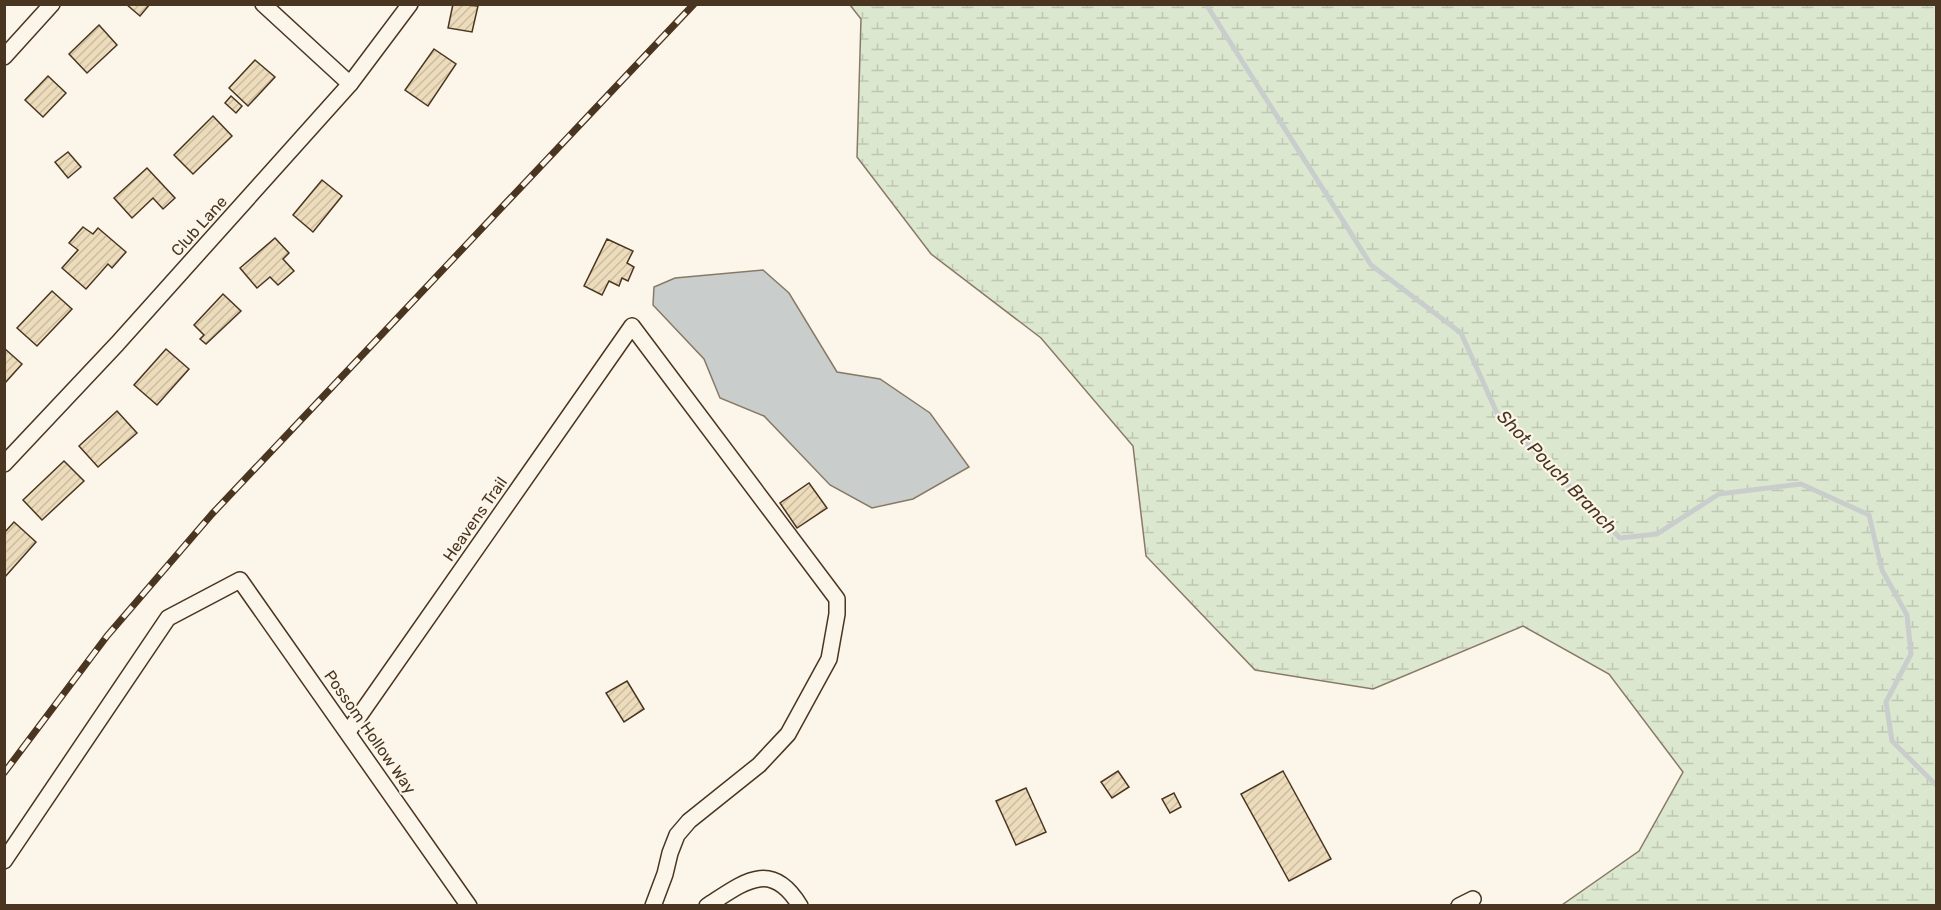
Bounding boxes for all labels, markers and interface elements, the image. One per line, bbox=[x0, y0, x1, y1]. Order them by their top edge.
street label: Club Lane bbox=[167, 192, 231, 260]
water label: Shot Pouch Branch bbox=[1492, 406, 1622, 538]
street label: Heavens Trail bbox=[439, 473, 511, 565]
street label: Possom Hollow Way bbox=[320, 667, 420, 798]

